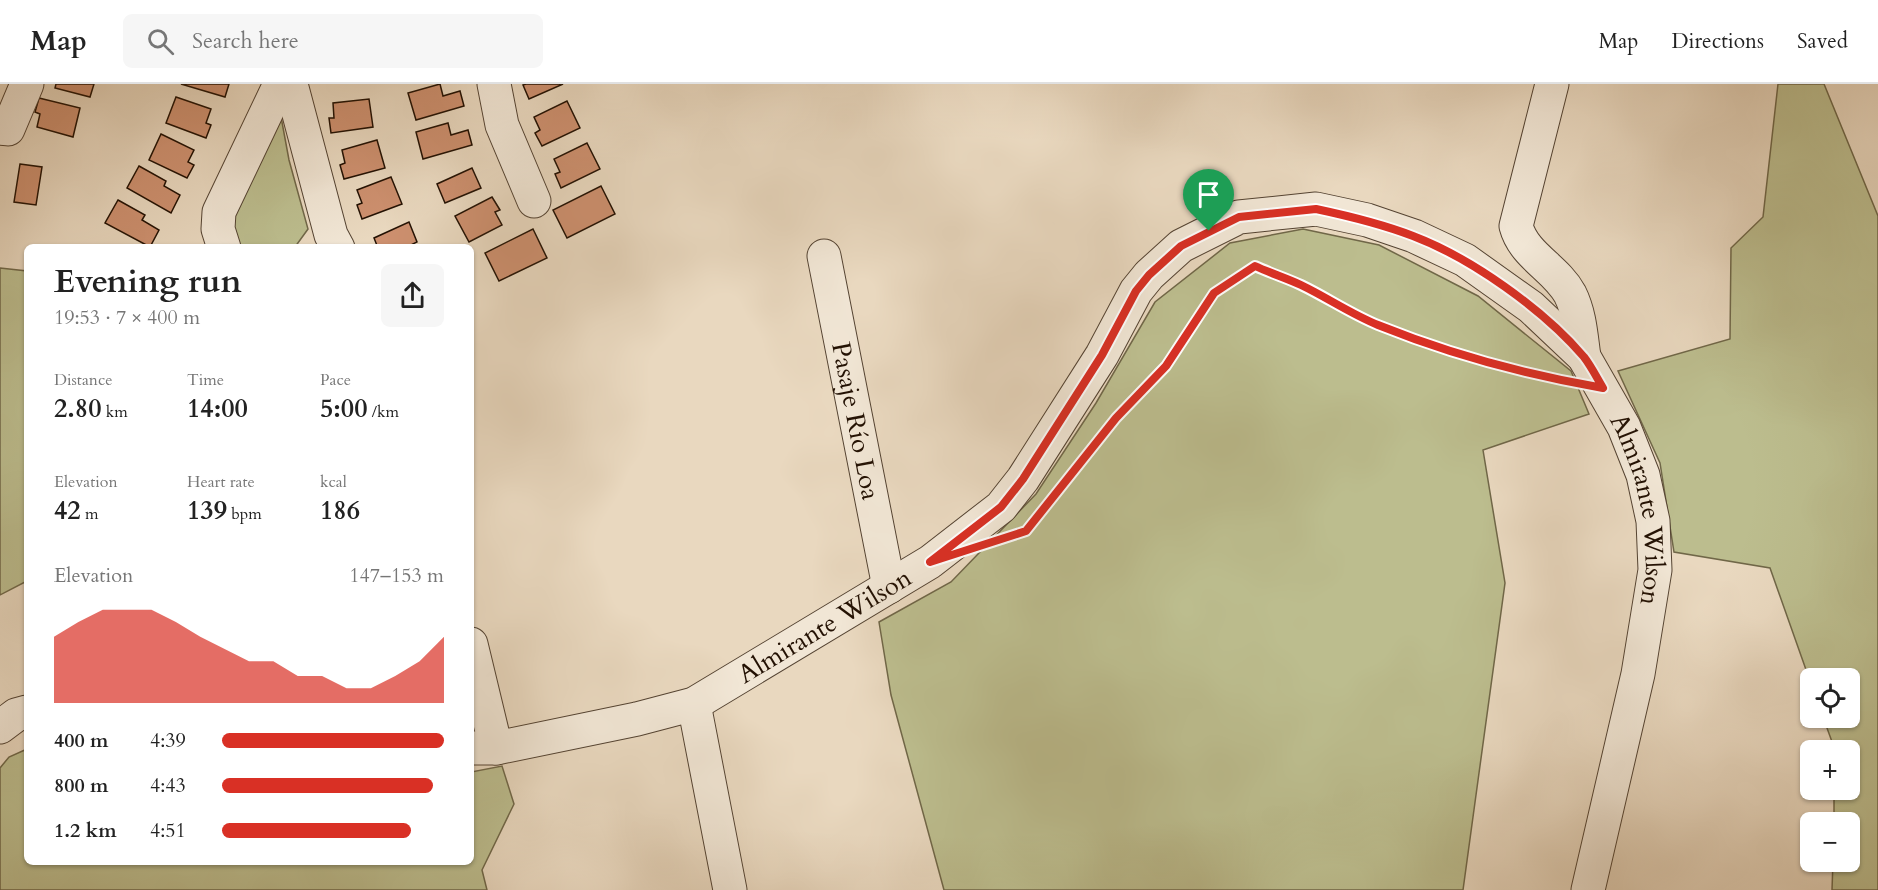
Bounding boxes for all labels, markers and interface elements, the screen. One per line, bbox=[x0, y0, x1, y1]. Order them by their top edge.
search box bbox=[123, 14, 543, 68]
text: Map bbox=[30, 22, 87, 60]
icon: search bbox=[144, 25, 177, 58]
text: Search here bbox=[192, 26, 299, 56]
text: Map bbox=[1598, 27, 1638, 56]
text: Directions bbox=[1671, 27, 1764, 56]
text: Saved bbox=[1797, 27, 1848, 56]
pin bbox=[1183, 169, 1234, 231]
icon: arrive bbox=[1192, 178, 1225, 211]
text: Evening run bbox=[54, 259, 242, 304]
button: share bbox=[381, 264, 444, 327]
text: 19:53 · 7 × 400 m bbox=[54, 304, 200, 331]
street label: Pasaje Río Loa bbox=[823, 339, 888, 503]
text: Distance bbox=[54, 369, 112, 391]
text: Time bbox=[187, 369, 224, 391]
text: Pace bbox=[320, 369, 351, 391]
text: 2.80 bbox=[54, 391, 102, 426]
text: 14:00 bbox=[187, 391, 248, 426]
text: 5:00 bbox=[320, 391, 368, 426]
text: km bbox=[102, 401, 128, 423]
text: /km bbox=[368, 401, 399, 423]
street label: Almirante Wilson bbox=[1602, 407, 1672, 608]
text: Elevation bbox=[54, 471, 118, 493]
text: Heart rate bbox=[187, 471, 255, 493]
text: kcal bbox=[320, 471, 347, 493]
text: 42 bbox=[54, 493, 81, 528]
text: 139 bbox=[187, 493, 227, 528]
text: 186 bbox=[320, 493, 360, 528]
text: m bbox=[81, 503, 98, 525]
text: bpm bbox=[227, 503, 262, 525]
street label: Almirante Wilson bbox=[731, 560, 918, 692]
text: Elevation bbox=[54, 562, 133, 589]
text: 147–153 m bbox=[349, 562, 444, 589]
map controls bbox=[1800, 668, 1860, 872]
button: locate bbox=[1800, 668, 1860, 728]
text: 400 m bbox=[54, 727, 109, 754]
text: 4:39 bbox=[150, 727, 186, 754]
button: + bbox=[1800, 740, 1860, 800]
text: 800 m bbox=[54, 772, 109, 799]
text: 4:43 bbox=[150, 772, 186, 799]
button: − bbox=[1800, 812, 1860, 872]
text: 1.2 km bbox=[54, 817, 117, 844]
text: 4:51 bbox=[150, 817, 186, 844]

